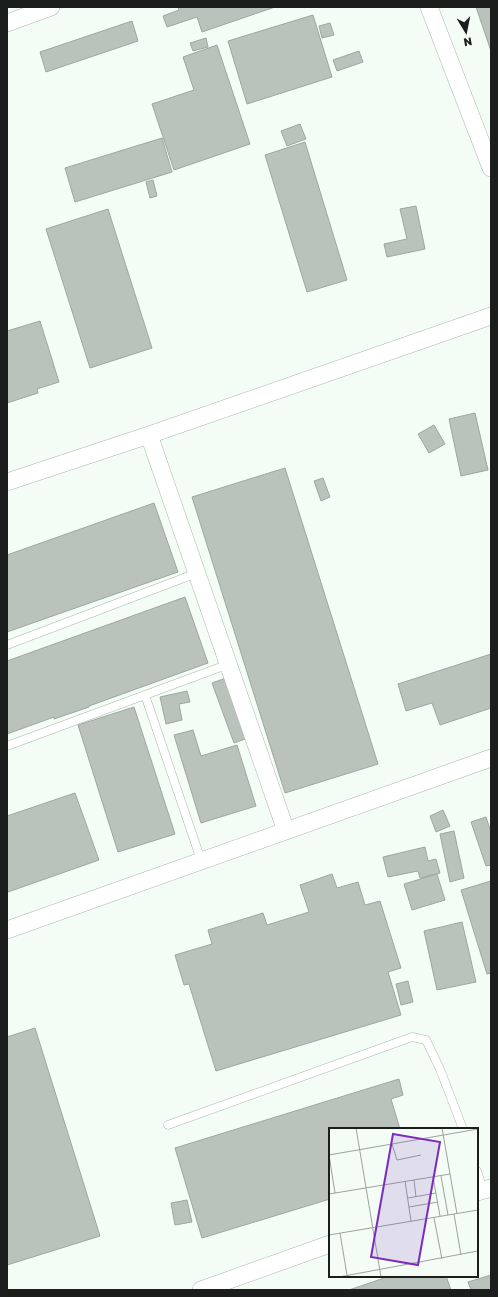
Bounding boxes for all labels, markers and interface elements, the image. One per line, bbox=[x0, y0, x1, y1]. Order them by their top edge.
north arrow bbox=[446, 12, 486, 52]
text: N bbox=[463, 35, 473, 49]
inset map bbox=[329, 1128, 478, 1277]

